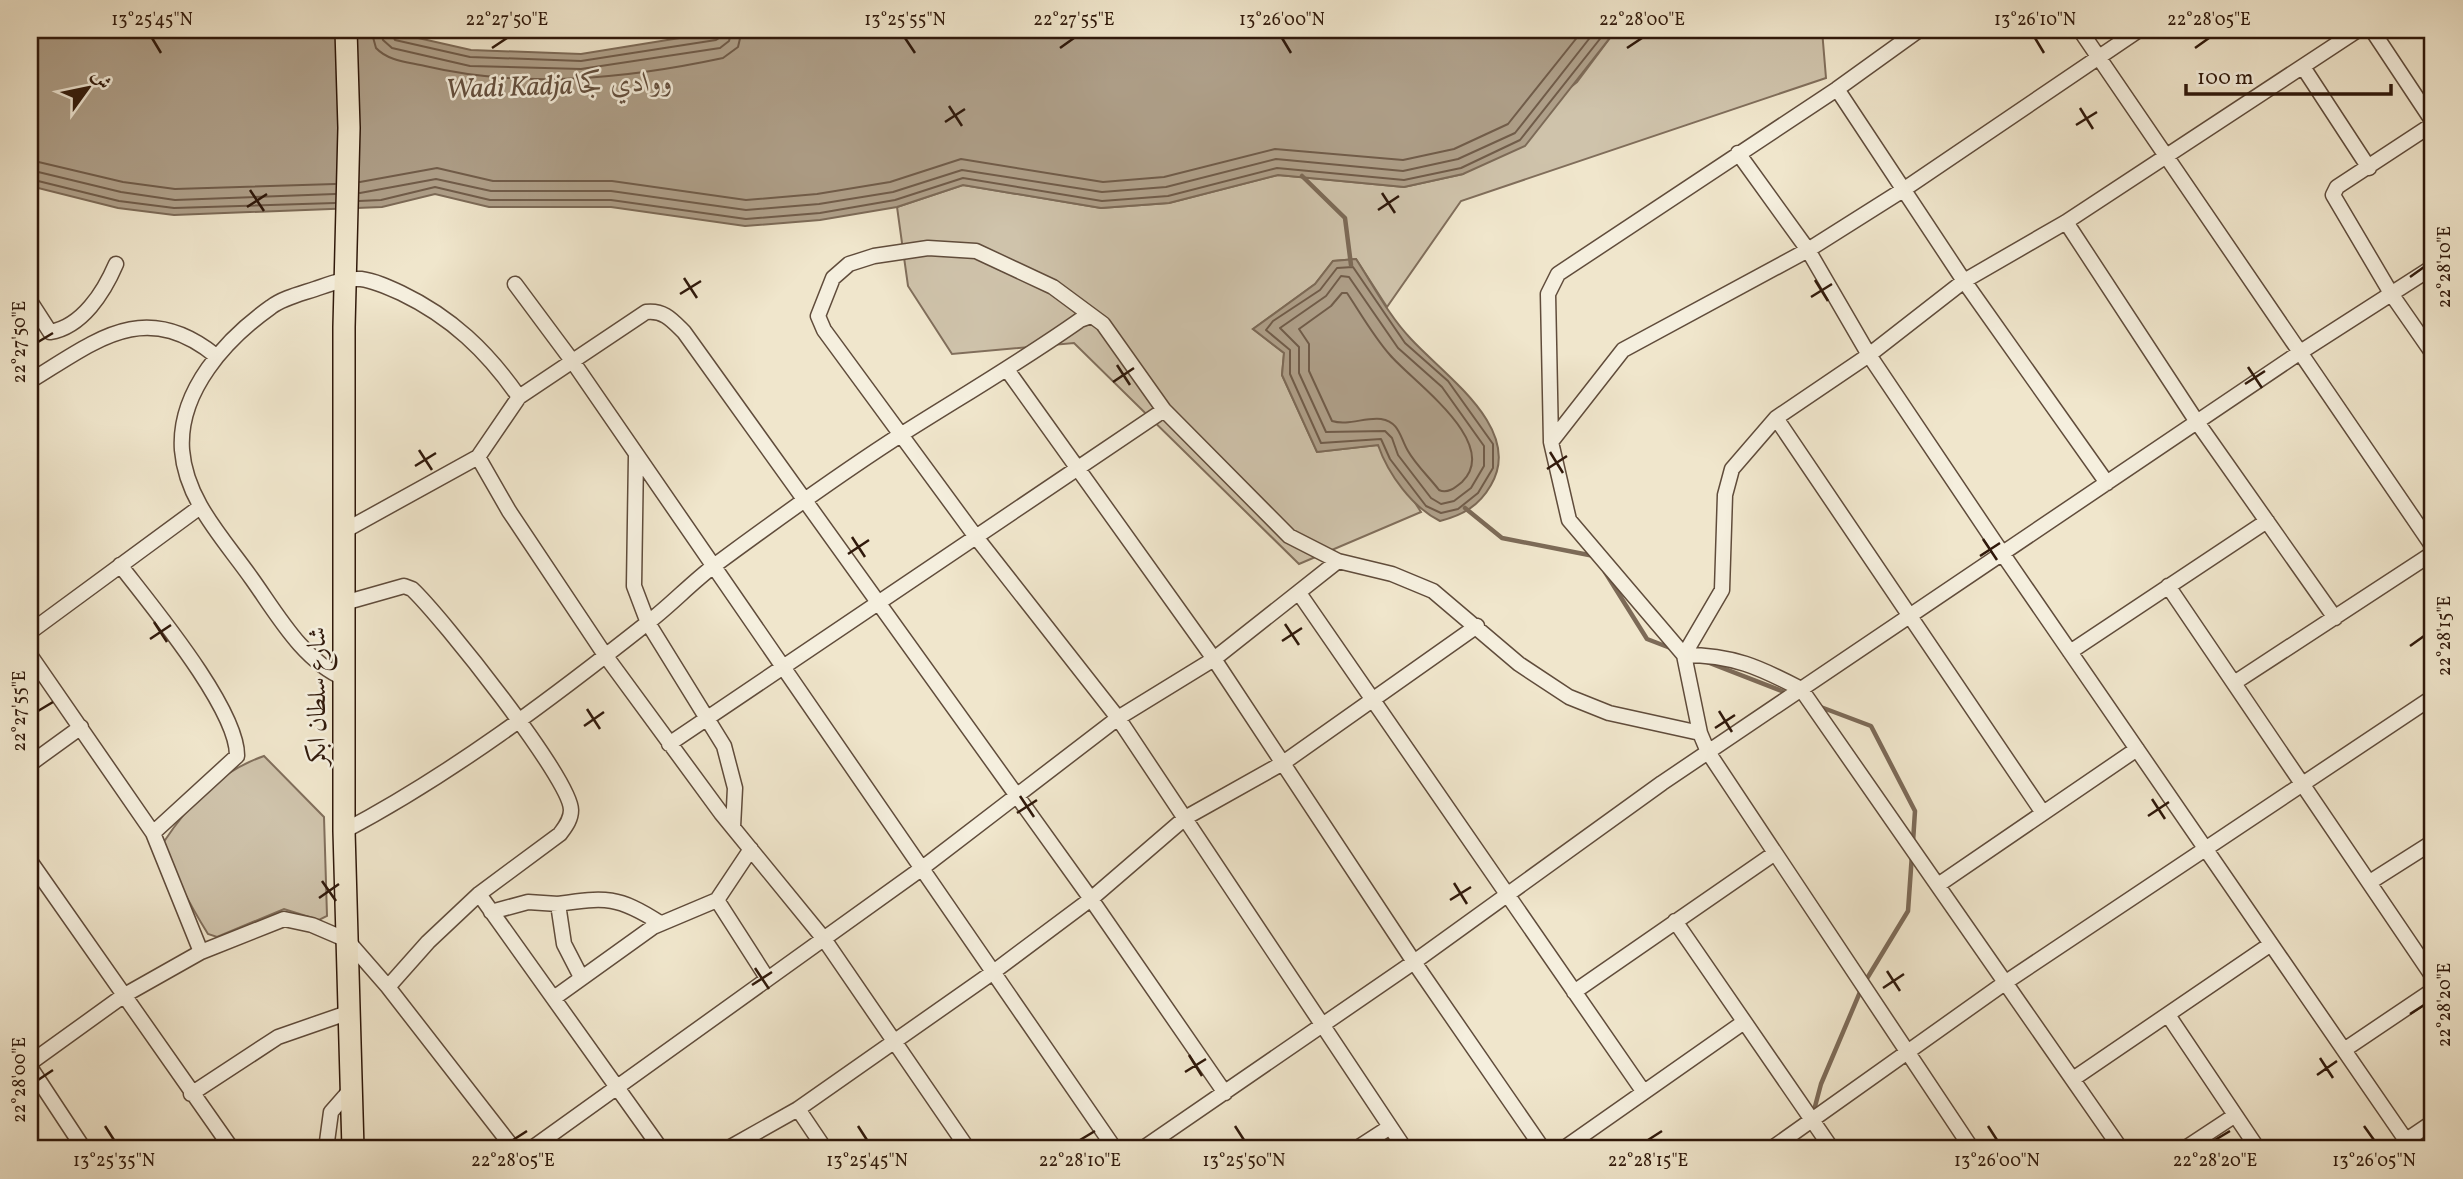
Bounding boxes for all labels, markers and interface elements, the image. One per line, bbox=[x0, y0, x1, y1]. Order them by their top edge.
text: 13°25'45"N bbox=[111, 8, 193, 33]
text: 22°27'50"E bbox=[466, 8, 549, 33]
text: 13°25'55"N bbox=[864, 8, 946, 33]
text: 22°27'55"E bbox=[1033, 8, 1115, 33]
text: 13°26'00"N bbox=[1239, 8, 1325, 33]
text: 22°28'00"E bbox=[1599, 8, 1685, 33]
text: 13°26'10"N bbox=[1994, 8, 2076, 33]
text: 22°28'05"E bbox=[2167, 8, 2251, 33]
north arrow bbox=[52, 52, 122, 122]
scale bar bbox=[2186, 52, 2391, 96]
water label: Wadi Kadja ووادي كجا bbox=[445, 63, 673, 111]
text: 100 m bbox=[2197, 64, 2254, 93]
text: ش bbox=[85, 65, 117, 95]
text: 22°28'10"E bbox=[2433, 226, 2458, 308]
text: 22°27'50"E bbox=[8, 300, 33, 383]
text: 22°28'15"E bbox=[2433, 596, 2458, 676]
street label: شارع سلطان ابكر bbox=[300, 627, 338, 768]
text: 22°27'55"E bbox=[8, 670, 33, 752]
text: 22°28'20"E bbox=[2433, 962, 2458, 1047]
text: 22°28'00"E bbox=[8, 1037, 33, 1123]
text: 13°25'35"N bbox=[73, 1149, 155, 1174]
text: 22°28'05"E bbox=[471, 1149, 555, 1174]
text: 13°25'45"N bbox=[826, 1149, 908, 1174]
text: 22°28'10"E bbox=[1039, 1149, 1121, 1174]
text: 13°25'50"N bbox=[1203, 1149, 1285, 1174]
text: 22°28'15"E bbox=[1608, 1149, 1688, 1174]
text: 13°26'00"N bbox=[1954, 1149, 2040, 1174]
text: 22°28'20"E bbox=[2173, 1149, 2258, 1174]
text: 13°26'05"N bbox=[2332, 1149, 2416, 1174]

